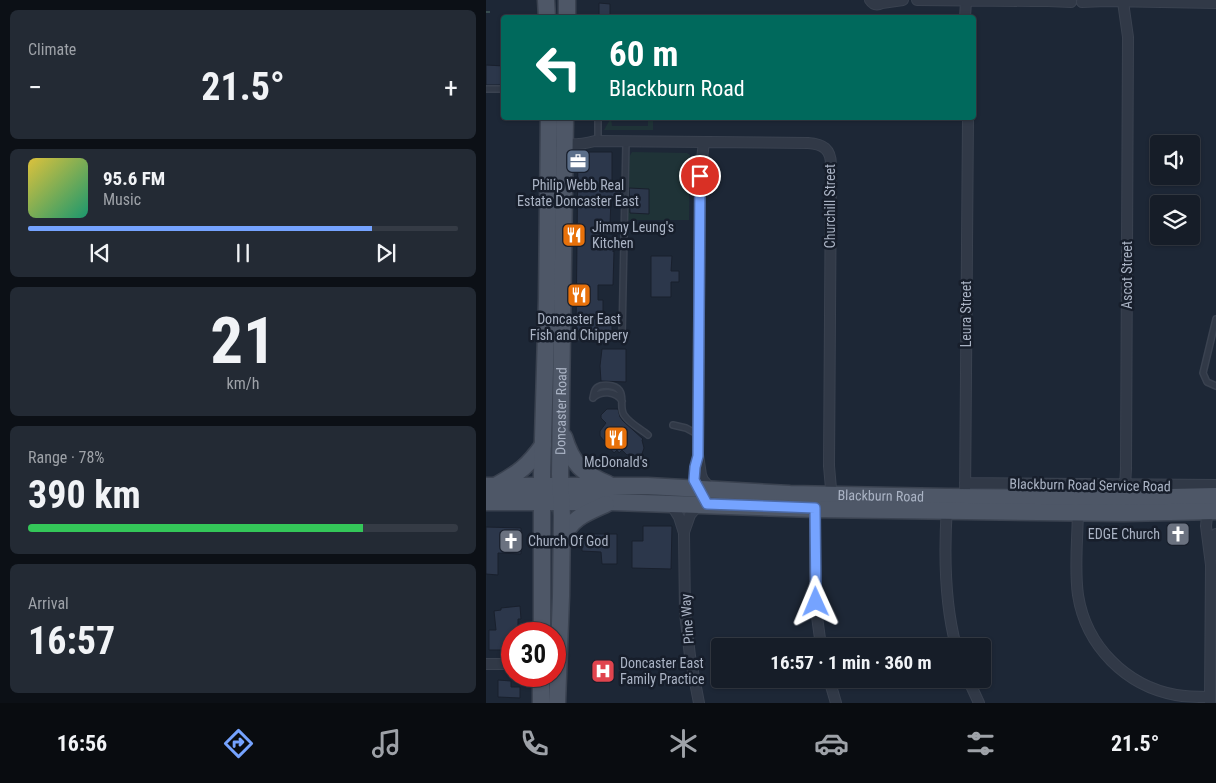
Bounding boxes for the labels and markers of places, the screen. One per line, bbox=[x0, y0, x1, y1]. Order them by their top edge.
office icon: Philip Webb Real Estate Doncaster East bbox=[565, 148, 591, 174]
pin bbox=[679, 155, 721, 197]
place label: Philip Webb Real Estate Doncaster East bbox=[517, 177, 639, 209]
place label: Jimmy Leung's Kitchen bbox=[592, 219, 674, 251]
restaurant icon: Jimmy Leung's Kitchen bbox=[561, 222, 587, 248]
restaurant icon: Doncaster East Fish and Chippery bbox=[566, 282, 592, 308]
place label: Doncaster East Fish and Chippery bbox=[530, 311, 628, 343]
restaurant icon: McDonald's bbox=[603, 425, 629, 451]
place label: McDonald's bbox=[584, 454, 648, 470]
church icon: EDGE Church bbox=[1165, 521, 1191, 547]
place label: EDGE Church bbox=[1088, 526, 1160, 542]
church icon: Church Of God bbox=[498, 528, 524, 554]
place label: Church Of God bbox=[528, 533, 608, 549]
place label: Doncaster East Family Practice bbox=[620, 655, 705, 687]
hospital icon: Doncaster East Family Practice bbox=[590, 658, 616, 684]

